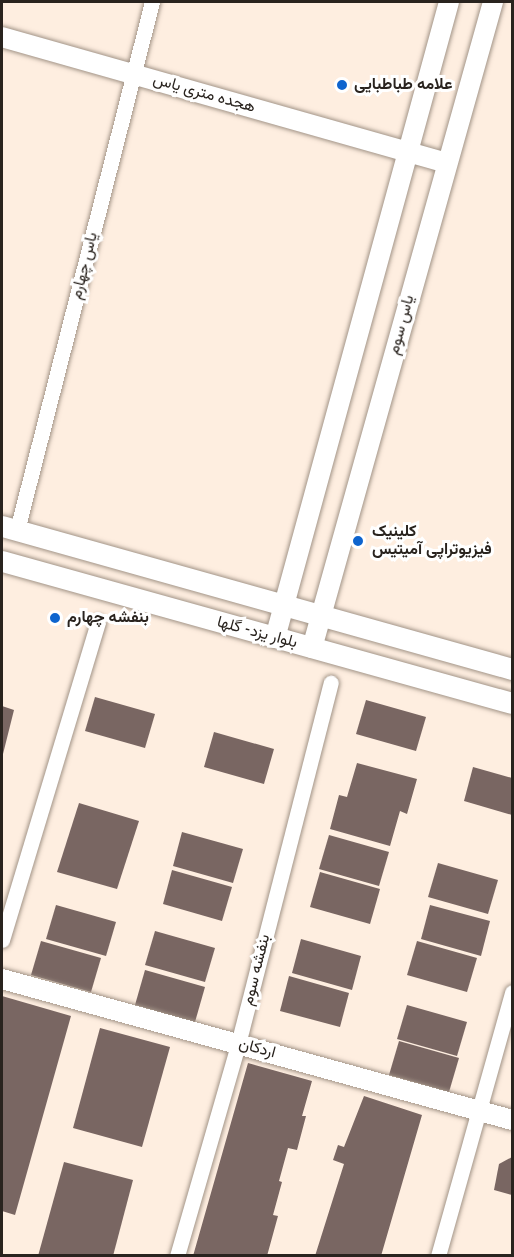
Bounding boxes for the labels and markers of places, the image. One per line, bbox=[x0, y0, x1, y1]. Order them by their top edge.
place label: علامه طباطبایی bbox=[354, 75, 452, 95]
marker: علامه طباطبایی bbox=[335, 78, 349, 92]
place label: کلینیک فیزیوتراپی آمیتیس bbox=[372, 522, 492, 560]
marker: کلینیک فیزیوتراپی آمیتیس bbox=[349, 532, 367, 550]
place label: بنفشه چهارم bbox=[67, 608, 149, 628]
marker: بنفشه چهارم bbox=[48, 611, 62, 625]

